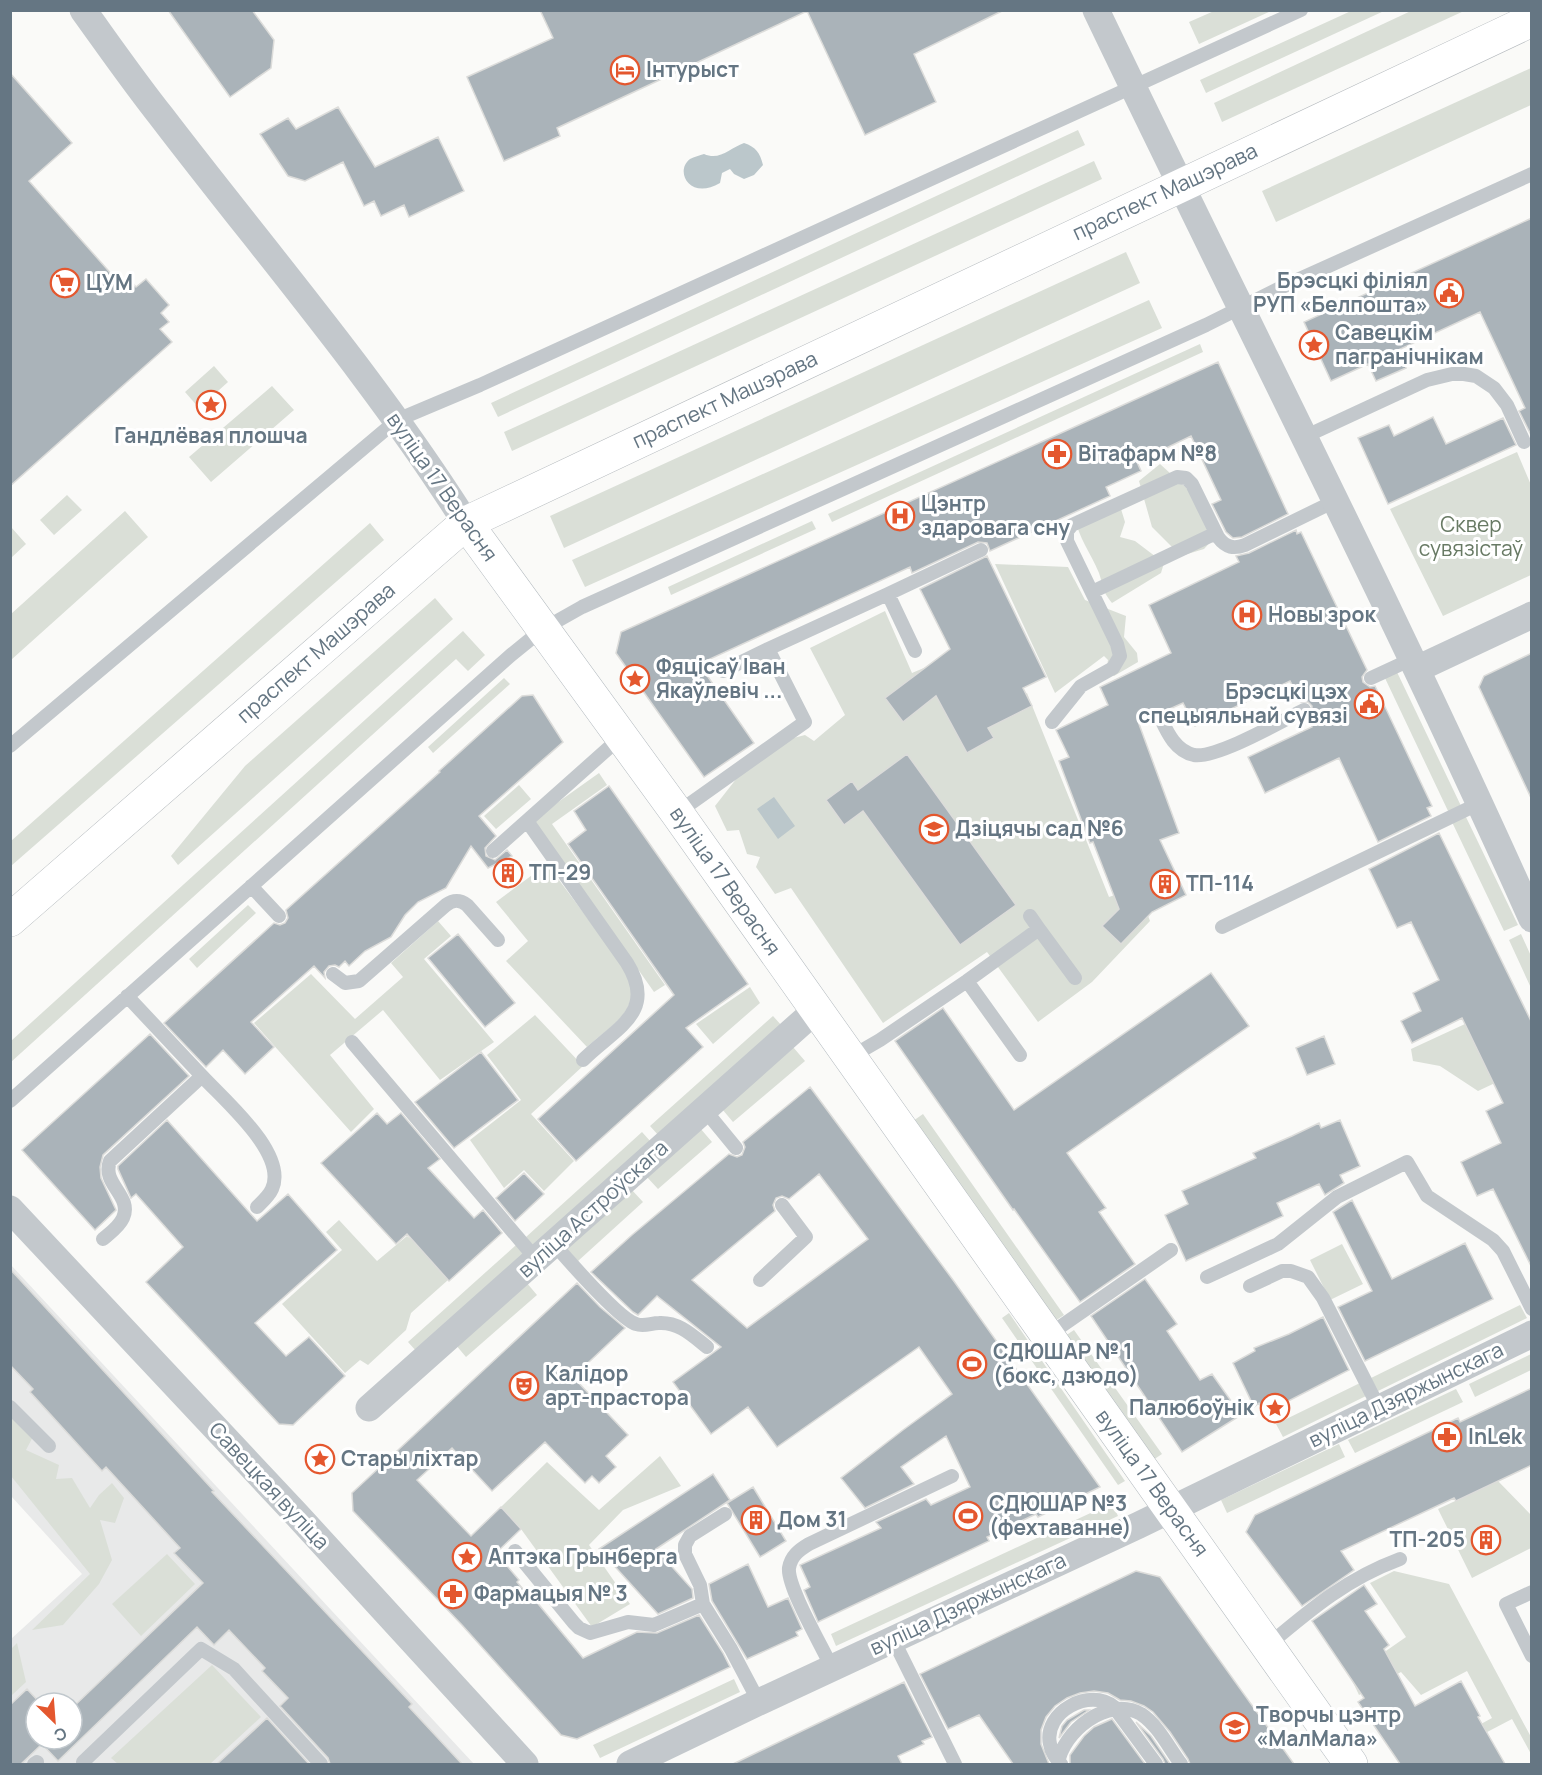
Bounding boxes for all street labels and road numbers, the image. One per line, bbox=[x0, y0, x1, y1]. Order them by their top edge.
street label: праспект Машэрава bbox=[1068, 136, 1262, 246]
street label: праспект Машэрава bbox=[628, 344, 822, 454]
street label: вуліца 17 Верасня bbox=[381, 406, 505, 566]
street label: праспект Машэрава bbox=[230, 576, 400, 729]
street label: вуліца 17 Верасня bbox=[664, 800, 788, 960]
street label: вуліца Астроўскага bbox=[511, 1133, 673, 1283]
street label: вуліца Дзяржынскага bbox=[1304, 1335, 1508, 1453]
street label: вуліца 17 Верасня bbox=[1090, 1403, 1216, 1562]
street label: Савецкая вуліца bbox=[203, 1416, 336, 1555]
street label: вуліца Дзяржынскага bbox=[865, 1545, 1070, 1661]

